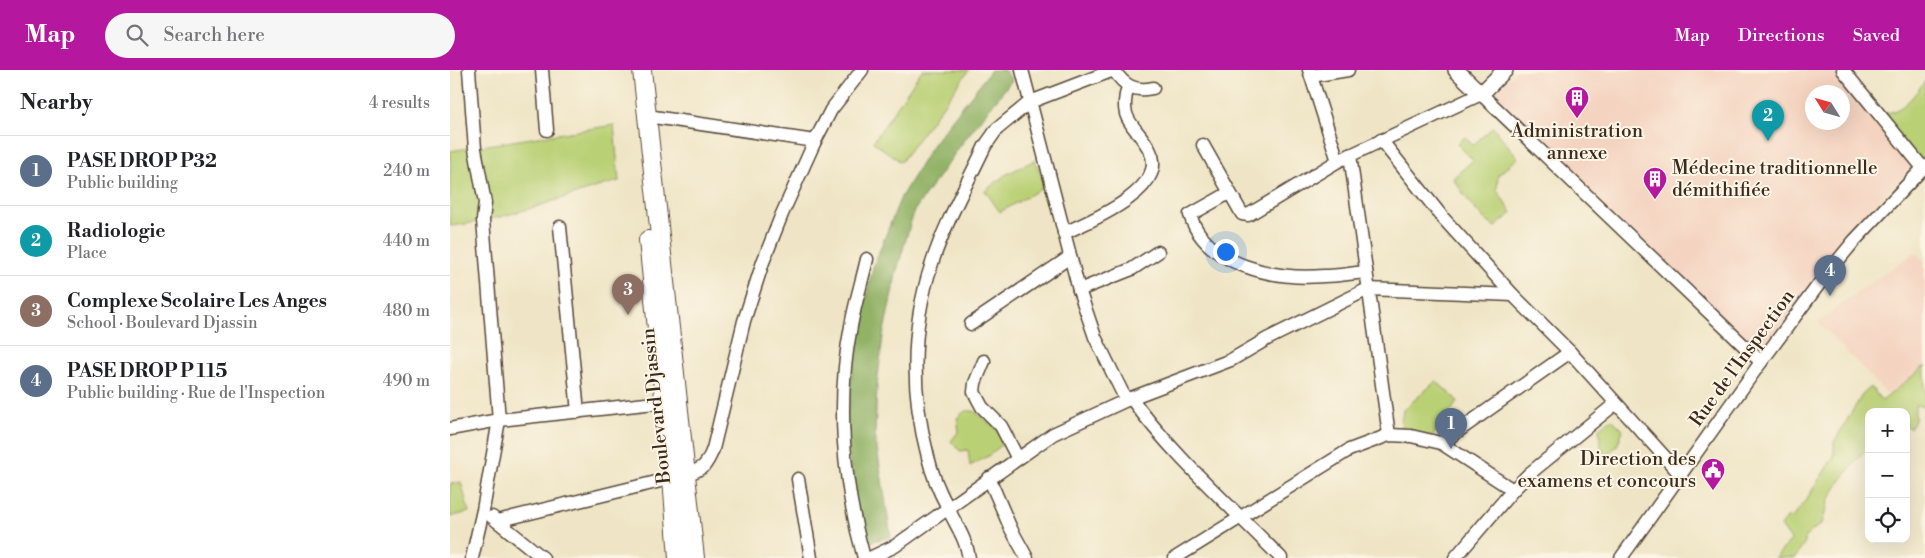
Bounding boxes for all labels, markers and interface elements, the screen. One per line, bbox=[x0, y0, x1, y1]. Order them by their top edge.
search box bbox=[105, 13, 455, 58]
text: Map bbox=[25, 20, 75, 50]
icon: search bbox=[123, 21, 151, 49]
text: Search here bbox=[163, 23, 265, 47]
text: Map bbox=[1674, 24, 1710, 47]
text: Directions bbox=[1738, 24, 1825, 47]
text: Saved bbox=[1853, 24, 1900, 47]
building icon: Administration annexe bbox=[1564, 85, 1590, 119]
north arrow bbox=[1805, 85, 1850, 130]
text: Nearby bbox=[20, 90, 93, 116]
text: 4 results bbox=[369, 93, 430, 113]
pin: 2 bbox=[1752, 100, 1784, 141]
place label: Administration annexe bbox=[1510, 119, 1643, 165]
text: PASE DROP P32 bbox=[67, 149, 217, 173]
place label: Médecine traditionnelle démithifiée bbox=[1672, 156, 1878, 202]
text: 1 bbox=[32, 161, 40, 181]
text: 240 m bbox=[383, 161, 430, 181]
building icon: Médecine traditionnelle démithifiée bbox=[1642, 166, 1668, 200]
text: Public building bbox=[67, 173, 178, 193]
text: Radiologie bbox=[67, 219, 165, 243]
text: 2 bbox=[31, 231, 41, 251]
text: 440 m bbox=[383, 231, 430, 251]
your location bbox=[1213, 239, 1239, 265]
text: Place bbox=[67, 243, 107, 263]
pin: 4 bbox=[1814, 255, 1846, 296]
pin: 3 bbox=[612, 274, 644, 315]
street label: Rue de l'Inspection bbox=[1684, 285, 1800, 431]
text: Complexe Scolaire Les Anges bbox=[67, 289, 327, 313]
text: 3 bbox=[31, 301, 41, 321]
text: 480 m bbox=[383, 301, 430, 321]
text: School · Boulevard Djassin bbox=[67, 313, 258, 333]
street label: Boulevard Djassin bbox=[636, 327, 676, 486]
text: PASE DROP P 115 bbox=[67, 359, 227, 383]
text: 4 bbox=[31, 371, 41, 391]
text: 490 m bbox=[383, 371, 430, 391]
text: Public building · Rue de l'Inspection bbox=[67, 383, 325, 403]
pin: 1 bbox=[1435, 408, 1467, 449]
map controls bbox=[1865, 408, 1910, 543]
button: + bbox=[1865, 408, 1910, 453]
place label: Direction des examens et concours bbox=[1518, 447, 1696, 493]
button: − bbox=[1865, 453, 1910, 498]
public building icon: Direction des examens et concours bbox=[1700, 457, 1726, 491]
button: locate bbox=[1865, 498, 1910, 543]

